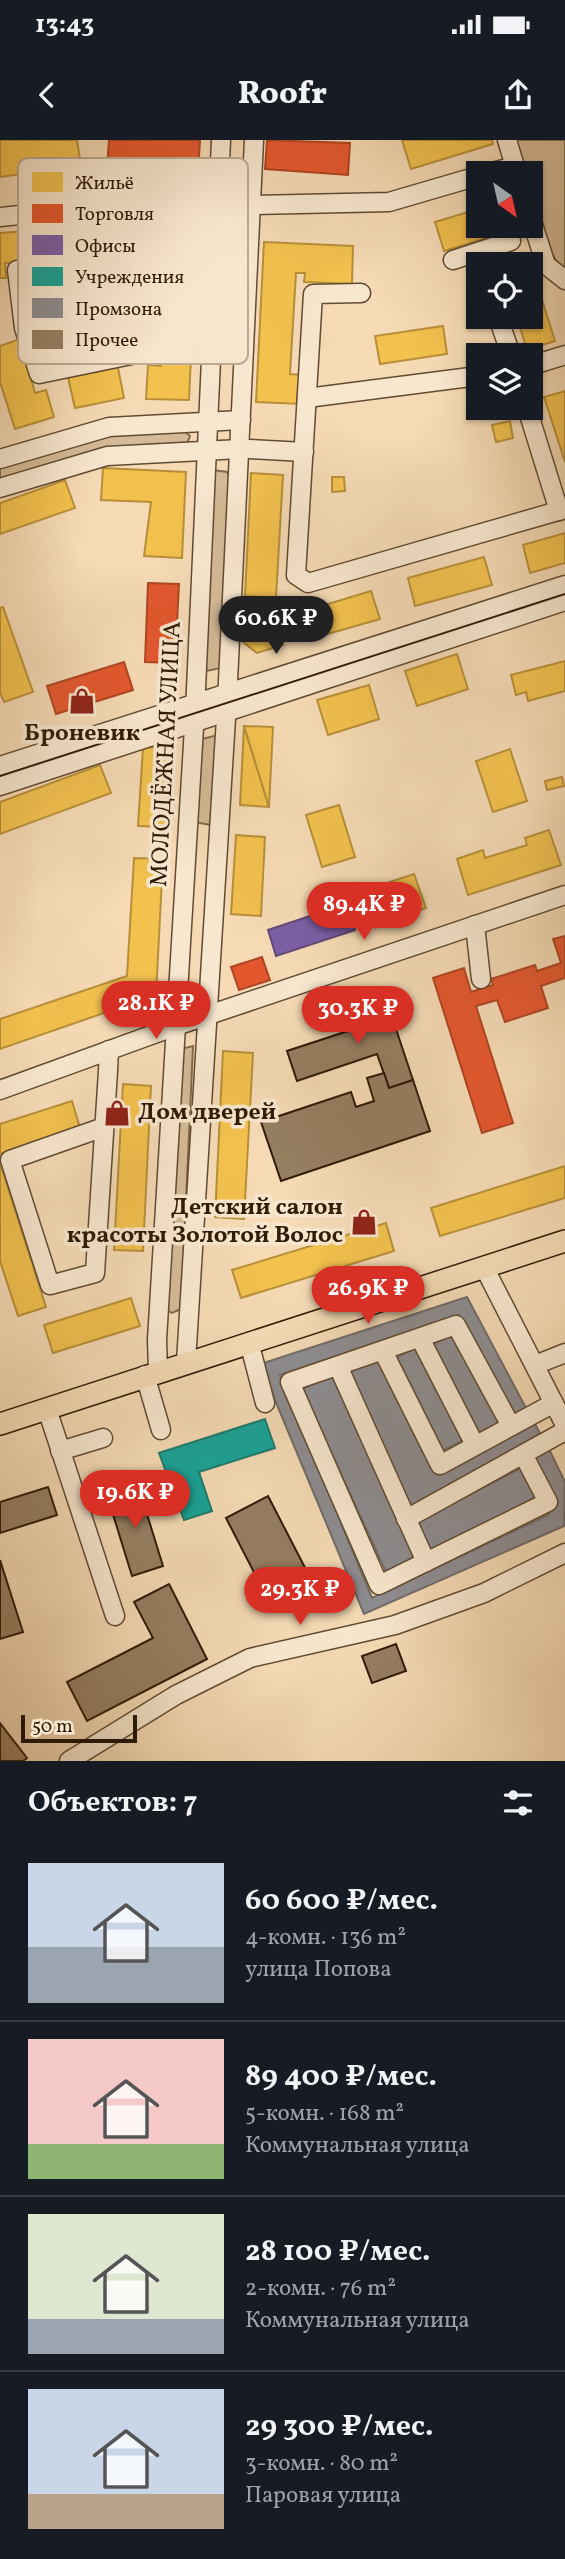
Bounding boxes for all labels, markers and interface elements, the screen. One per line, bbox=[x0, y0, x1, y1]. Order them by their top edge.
text: 13:43 bbox=[35, 7, 94, 43]
text: Roofr bbox=[238, 73, 327, 117]
icon: back bbox=[28, 76, 66, 114]
icon: share bbox=[499, 76, 537, 114]
legend bbox=[18, 158, 248, 364]
north arrow bbox=[466, 161, 542, 238]
map controls bbox=[466, 161, 543, 420]
text: Жильё bbox=[75, 171, 134, 197]
text: Торговля bbox=[75, 202, 154, 228]
text: Офисы bbox=[75, 234, 136, 260]
button: locate bbox=[466, 252, 543, 329]
text: Учреждения bbox=[75, 265, 184, 291]
text: Промзона bbox=[75, 297, 162, 323]
text: Прочее bbox=[75, 328, 138, 354]
button: layers bbox=[466, 343, 543, 420]
pin: 60.6K ₽ bbox=[211, 596, 341, 656]
text: 60.6K ₽ bbox=[235, 603, 317, 635]
street label: МОЛОДЁЖНАЯ УЛИЦА bbox=[143, 620, 191, 888]
shop icon: Броневик bbox=[67, 686, 97, 716]
place label: Броневик bbox=[24, 717, 140, 751]
pin: 89.4K ₽ bbox=[299, 882, 429, 942]
text: 89.4K ₽ bbox=[323, 889, 405, 921]
pin: 28.1K ₽ bbox=[91, 982, 221, 1041]
pin: 30.3K ₽ bbox=[293, 986, 423, 1046]
text: 28.1K ₽ bbox=[118, 988, 194, 1020]
text: 30.3K ₽ bbox=[318, 993, 398, 1025]
place label: Дом дверей bbox=[138, 1096, 276, 1130]
shop icon: Дом дверей bbox=[102, 1098, 132, 1128]
place label: Детский салон красоты Золотой Волос bbox=[67, 1191, 343, 1253]
shop icon: Детский салон красоты Золотой Волос bbox=[349, 1207, 379, 1237]
pin: 26.9K ₽ bbox=[303, 1266, 433, 1326]
text: 26.9K ₽ bbox=[328, 1273, 408, 1305]
pin: 19.6K ₽ bbox=[70, 1470, 200, 1530]
text: 19.6K ₽ bbox=[96, 1477, 174, 1509]
pin: 29.3K ₽ bbox=[235, 1568, 365, 1627]
text: 29.3K ₽ bbox=[260, 1574, 340, 1606]
scale bar bbox=[21, 1712, 136, 1744]
text: 50 m bbox=[32, 1714, 73, 1740]
text: Объектов: 7 bbox=[28, 1782, 198, 1824]
icon: filters bbox=[499, 1784, 537, 1822]
text: 60 600 ₽/мес. bbox=[245, 1880, 438, 1922]
icon: home bbox=[84, 1891, 168, 1975]
text: 4-комн. · 136 m² bbox=[245, 1922, 406, 1954]
text: улица Попова bbox=[245, 1954, 392, 1986]
text: 89 400 ₽/мес. bbox=[245, 2056, 437, 2098]
icon: home bbox=[84, 2067, 168, 2151]
text: 5-комн. · 168 m² bbox=[245, 2098, 404, 2130]
text: Коммунальная улица bbox=[245, 2130, 470, 2162]
text: 28 100 ₽/мес. bbox=[245, 2231, 431, 2273]
icon: home bbox=[84, 2242, 168, 2326]
text: 2-комн. · 76 m² bbox=[245, 2273, 396, 2305]
text: Коммунальная улица bbox=[245, 2305, 470, 2337]
text: 29 300 ₽/мес. bbox=[245, 2406, 433, 2448]
icon: home bbox=[84, 2417, 168, 2501]
text: 3-комн. · 80 m² bbox=[245, 2448, 398, 2480]
text: Паровая улица bbox=[245, 2480, 401, 2512]

